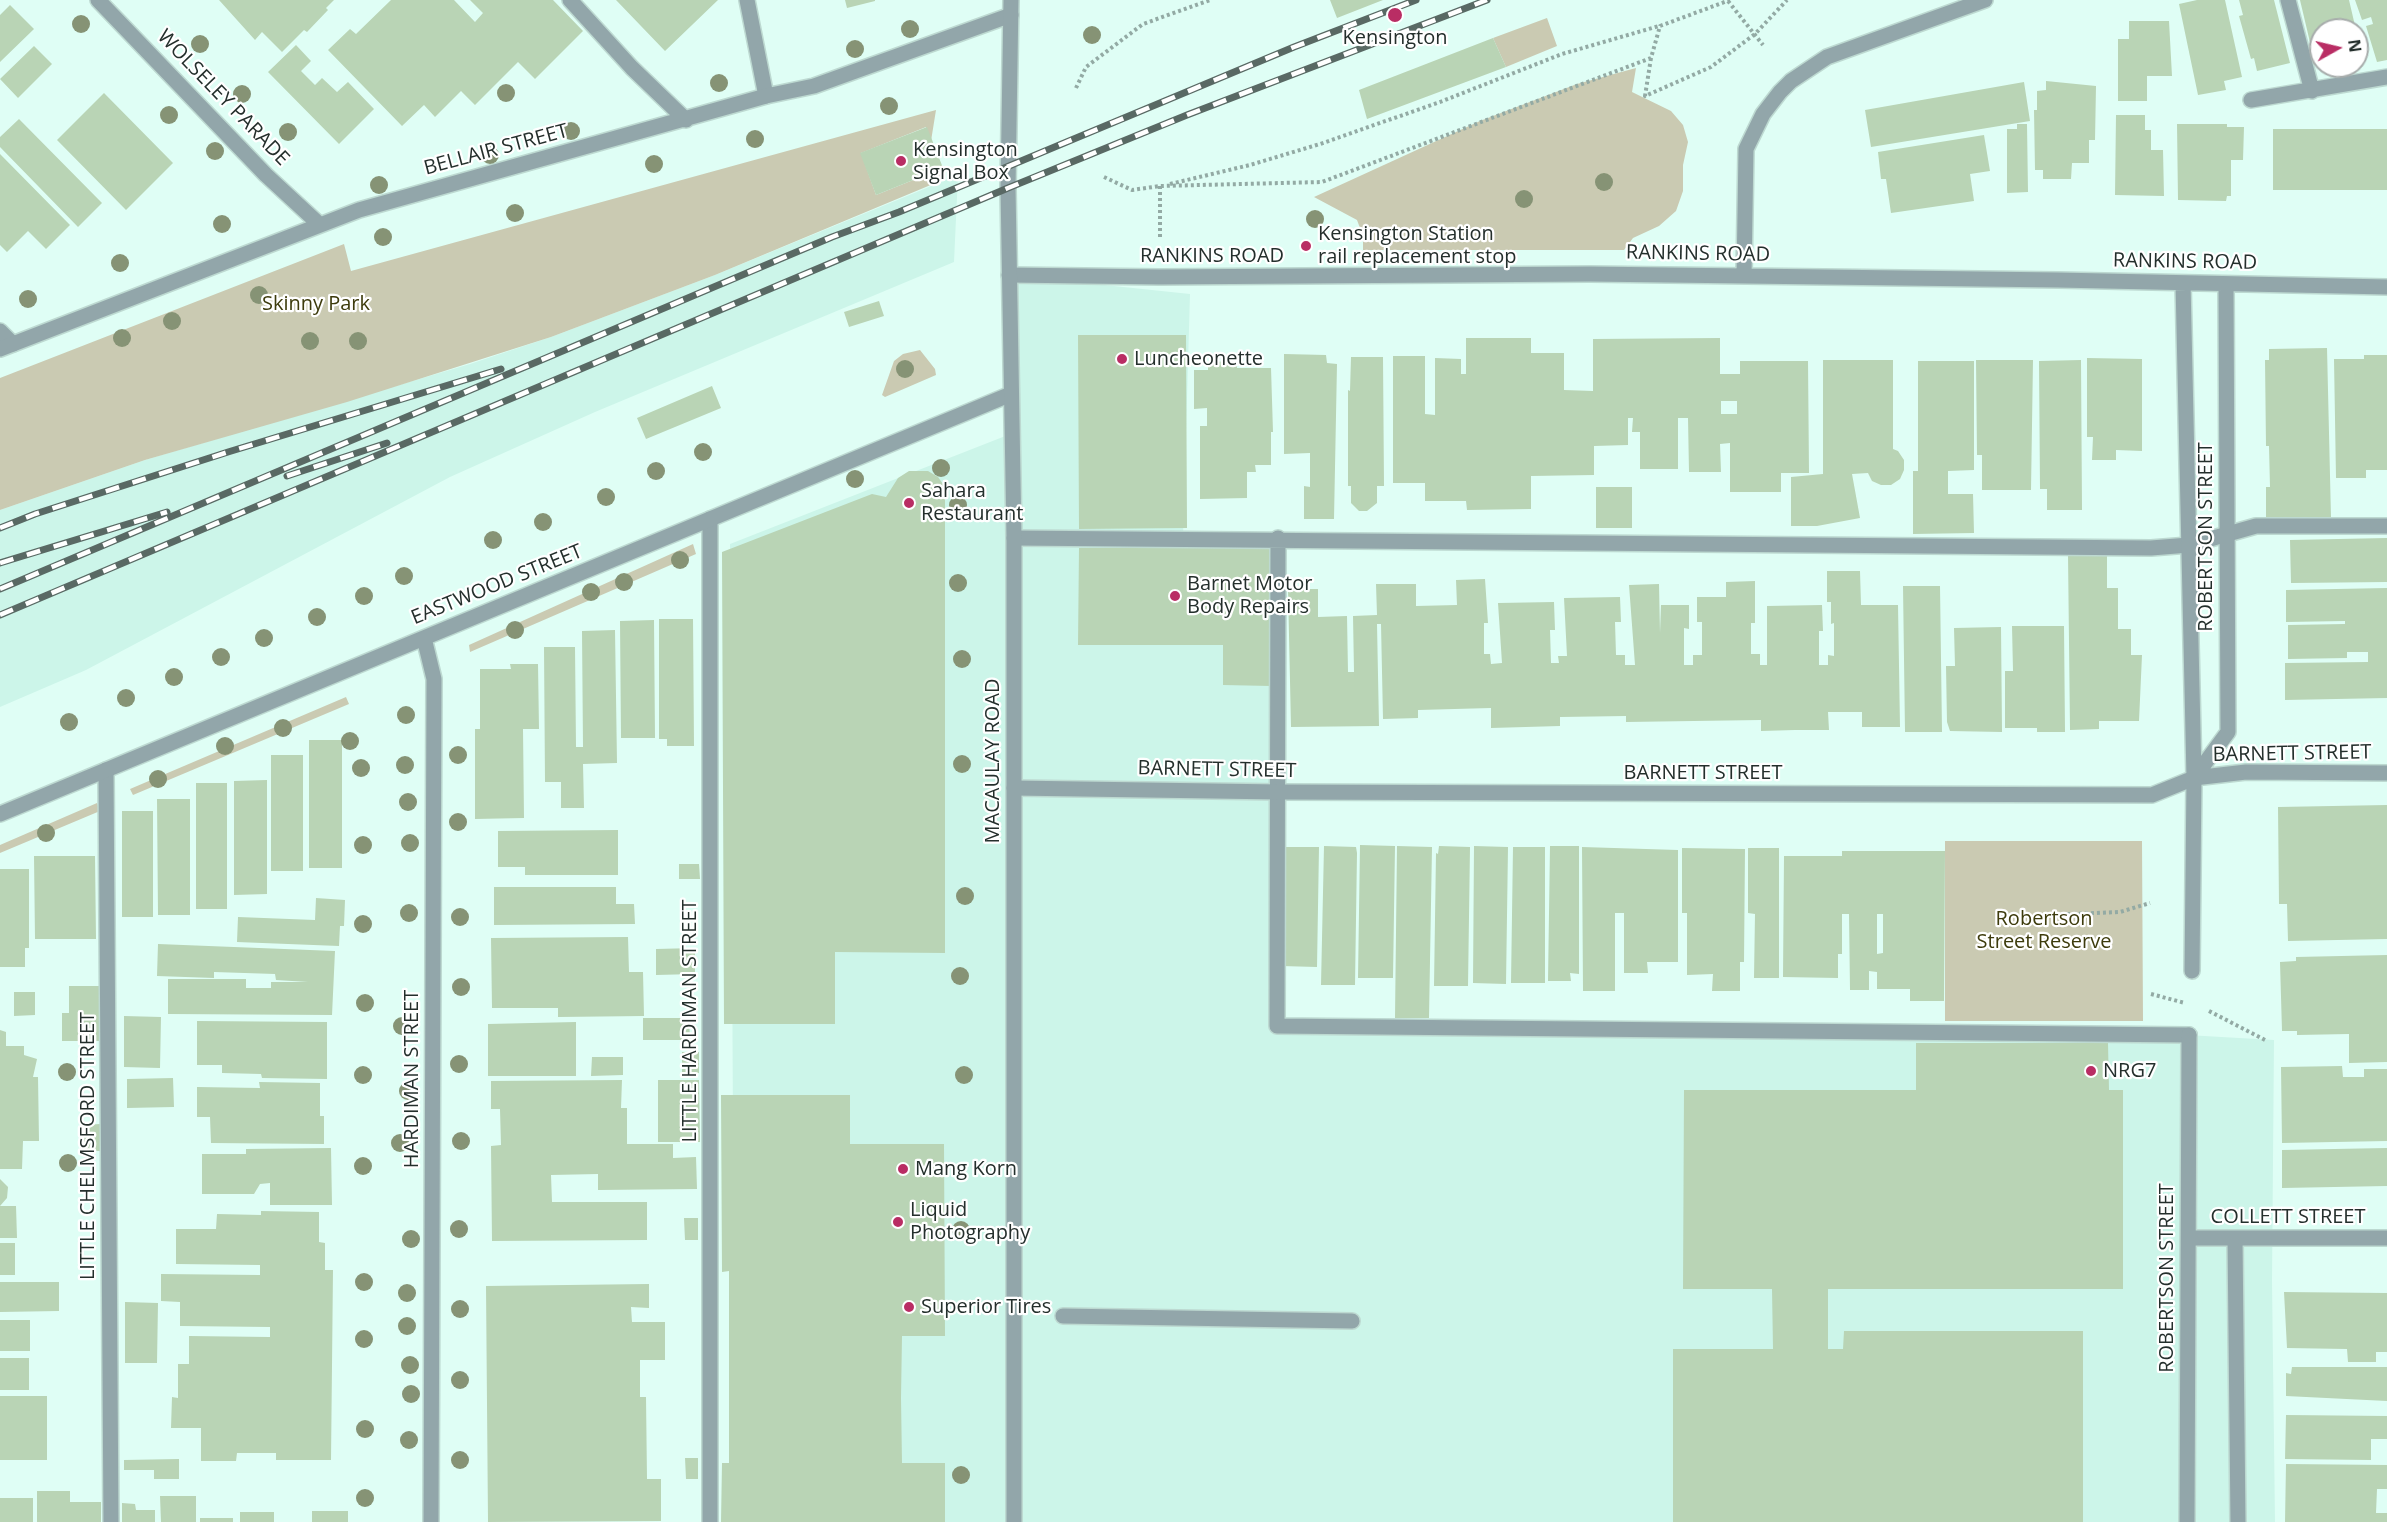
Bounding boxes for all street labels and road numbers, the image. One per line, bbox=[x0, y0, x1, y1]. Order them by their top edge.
street label: WOLSELEY PARADE bbox=[152, 25, 294, 171]
street label: BELLAIR STREET bbox=[421, 119, 571, 181]
street label: RANKINS ROAD bbox=[1626, 241, 1770, 267]
street label: RANKINS ROAD bbox=[1140, 244, 1284, 268]
street label: RANKINS ROAD bbox=[2113, 249, 2257, 275]
street label: ROBERTSON STREET bbox=[2194, 442, 2218, 632]
street label: EASTWOOD STREET bbox=[408, 540, 586, 630]
street label: MACAULAY ROAD bbox=[981, 679, 1005, 843]
street label: BARNETT STREET bbox=[2212, 741, 2372, 767]
street label: BARNETT STREET bbox=[1137, 757, 1297, 783]
street label: BARNETT STREET bbox=[1624, 761, 1782, 785]
street label: LITTLE HARDIMAN STREET bbox=[678, 899, 702, 1143]
street label: HARDIMAN STREET bbox=[400, 990, 424, 1168]
street label: LITTLE CHELMSFORD STREET bbox=[76, 1012, 100, 1280]
street label: ROBERTSON STREET bbox=[2155, 1183, 2179, 1373]
street label: COLLETT STREET bbox=[2211, 1205, 2365, 1229]

